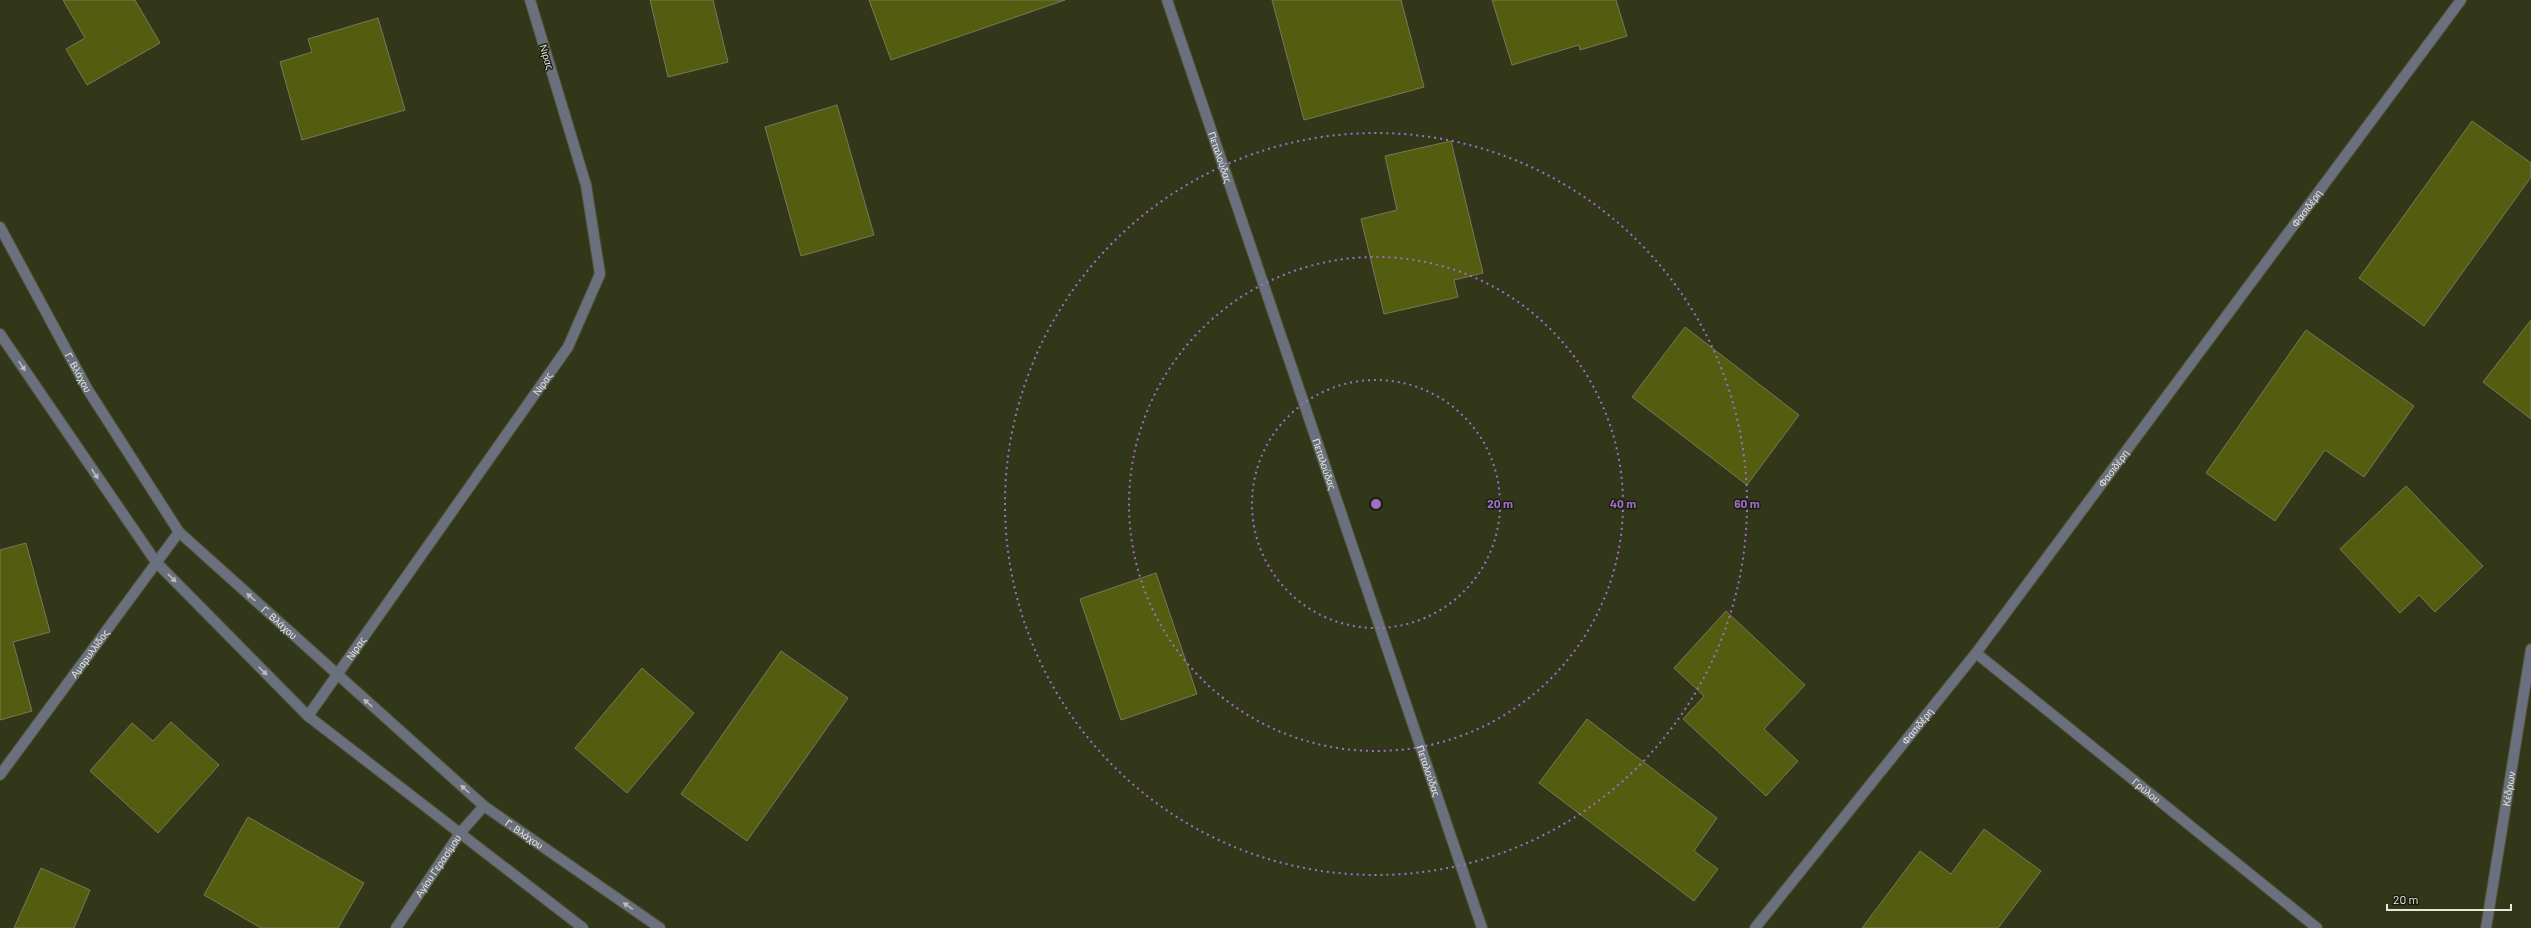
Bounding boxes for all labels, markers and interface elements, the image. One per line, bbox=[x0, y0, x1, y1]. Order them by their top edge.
street label: Νιρας bbox=[538, 43, 557, 71]
street label: Πεταλούδας bbox=[1206, 130, 1235, 185]
street label: Φασιδέρη bbox=[2289, 187, 2324, 229]
street label: Γ. Βλάχου bbox=[63, 350, 94, 394]
one-way arrow bbox=[18, 361, 26, 372]
street label: Νιρας bbox=[530, 369, 555, 397]
street label: Πεταλούδας bbox=[1310, 437, 1339, 491]
street label: Φασιδέρη bbox=[2095, 447, 2131, 489]
one-way arrow bbox=[92, 468, 99, 479]
text: 20 m bbox=[1487, 496, 1513, 510]
text: 40 m bbox=[1610, 496, 1636, 510]
text: 60 m bbox=[1734, 496, 1760, 510]
centre of rings bbox=[1369, 497, 1383, 511]
one-way arrow bbox=[167, 573, 177, 583]
one-way arrow bbox=[245, 593, 256, 602]
street label: Γ. Βλάχου bbox=[259, 603, 300, 641]
street label: Αμαρυλλίδος bbox=[68, 627, 111, 680]
street label: Νιρας bbox=[343, 634, 368, 662]
one-way arrow bbox=[259, 666, 268, 676]
one-way arrow bbox=[363, 698, 373, 708]
street label: Φασιδέρη bbox=[1899, 705, 1936, 747]
street label: Πεταλούδας bbox=[1414, 744, 1443, 798]
street label: Κέδρων bbox=[2500, 770, 2517, 807]
street label: Γρύλου bbox=[2130, 776, 2163, 805]
one-way arrow bbox=[460, 785, 470, 794]
street label: Γ. Βλάχου bbox=[503, 817, 546, 851]
street label: Αγίου Γερασίμου bbox=[412, 832, 463, 899]
scale bar bbox=[2387, 886, 2511, 912]
text: 20 m bbox=[2393, 892, 2419, 906]
one-way arrow bbox=[622, 902, 633, 910]

